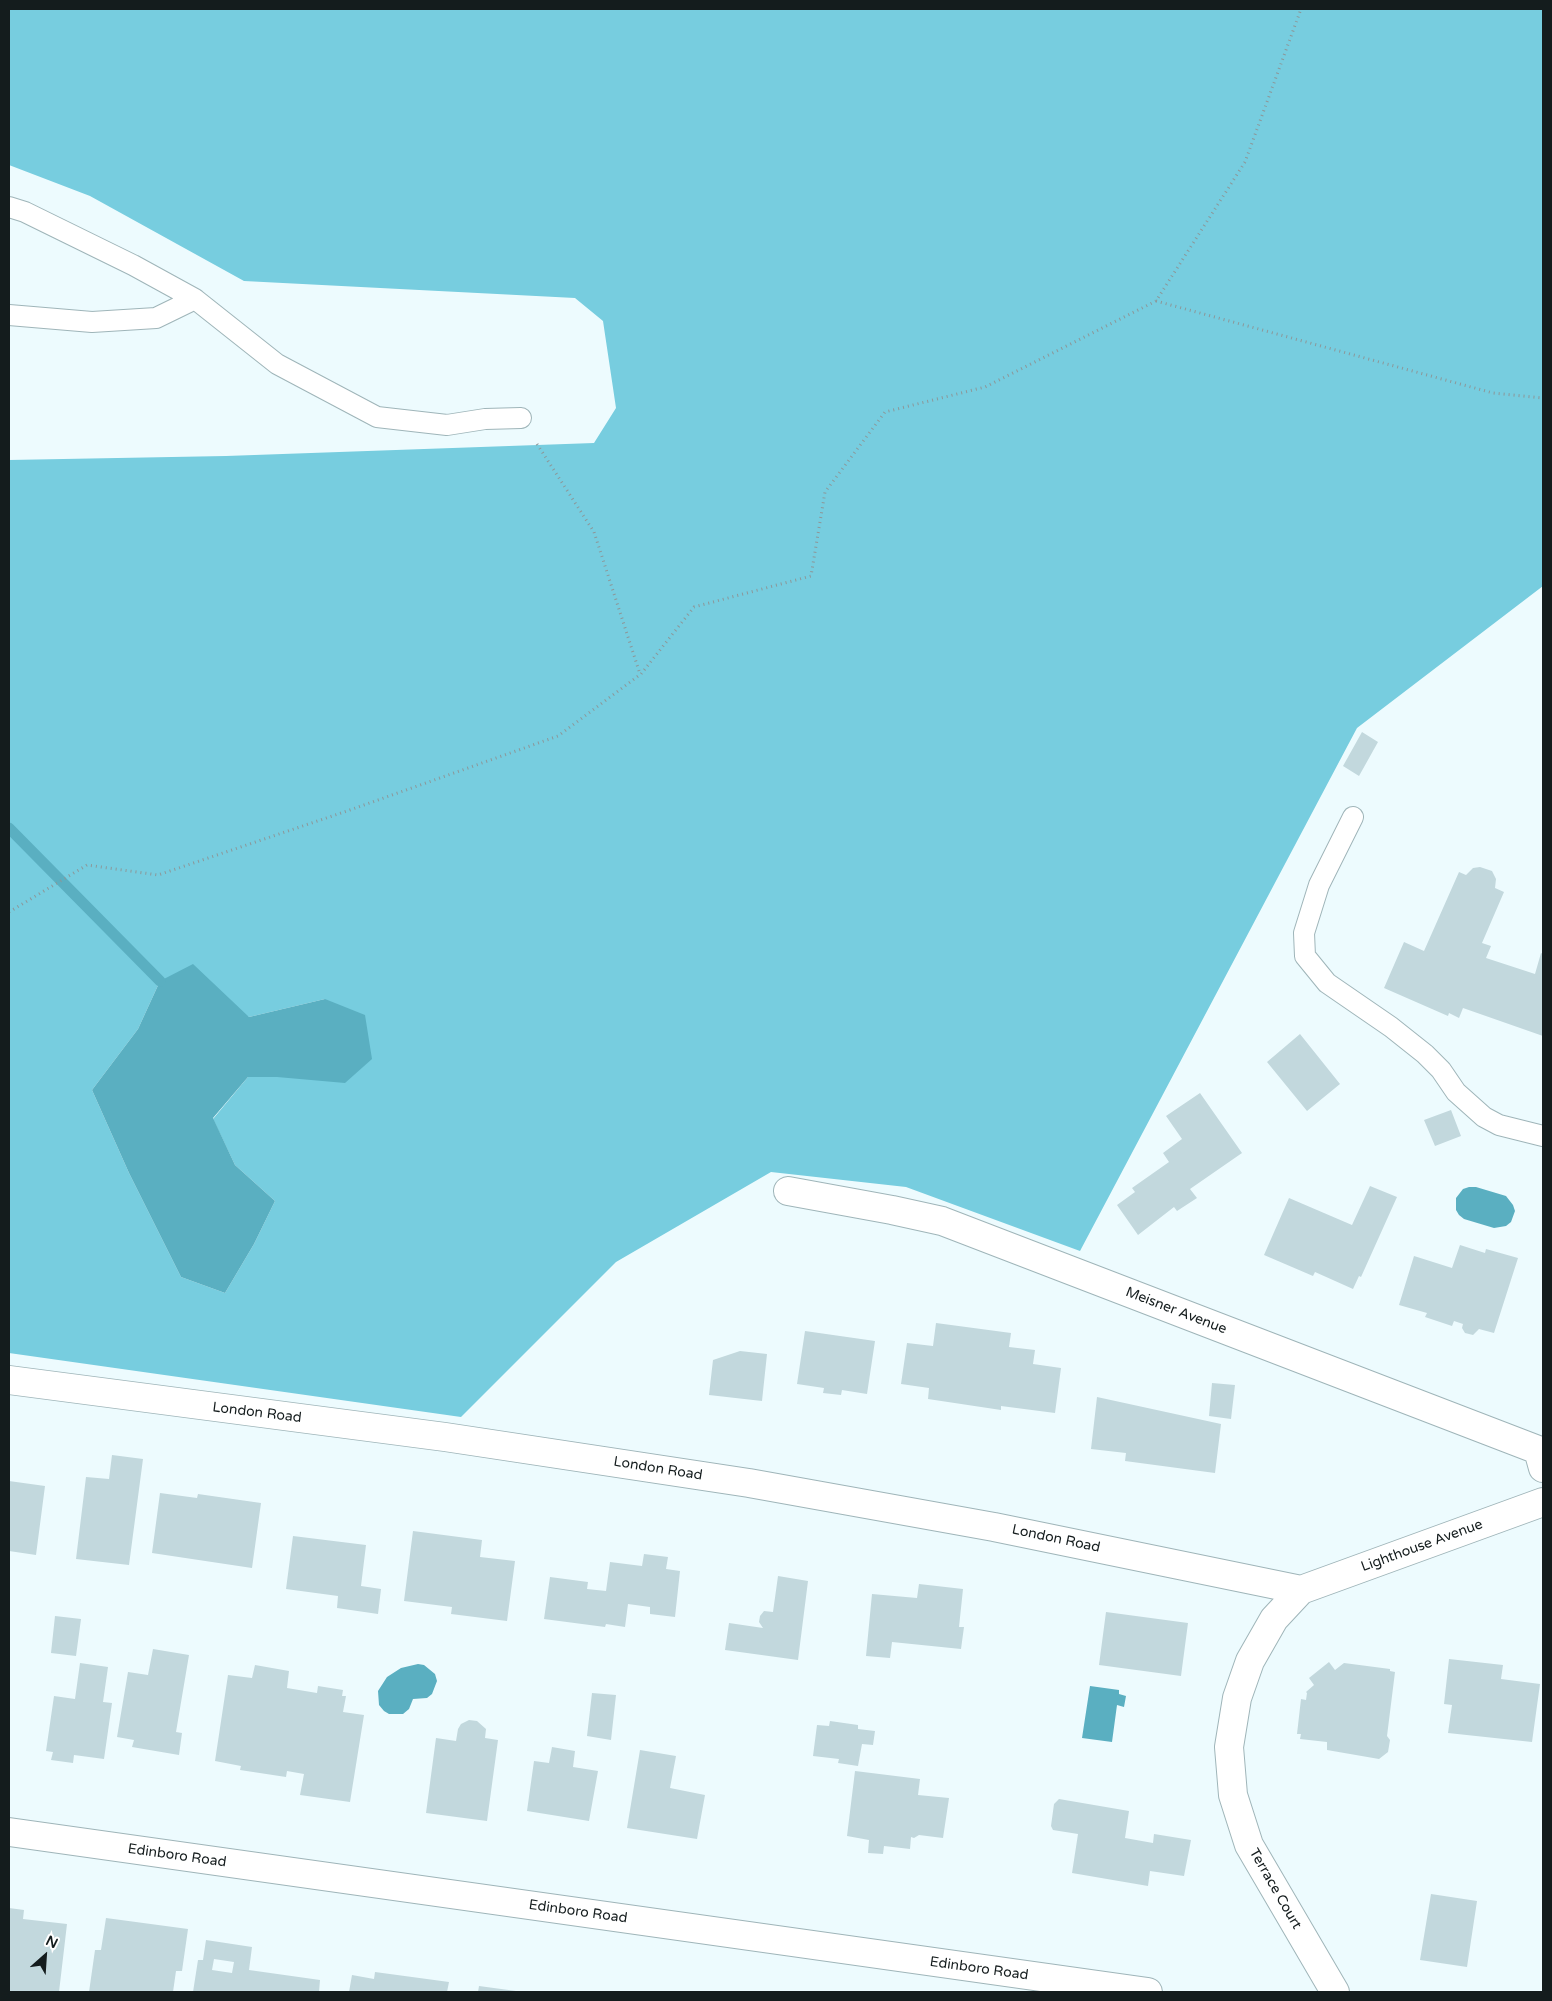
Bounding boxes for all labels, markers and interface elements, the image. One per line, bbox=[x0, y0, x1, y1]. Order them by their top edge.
street label: Meisner Avenue bbox=[1123, 1284, 1229, 1338]
street label: London Road bbox=[211, 1399, 303, 1427]
street label: London Road bbox=[612, 1454, 704, 1484]
street label: Lighthouse Avenue bbox=[1359, 1516, 1485, 1576]
street label: London Road bbox=[1010, 1521, 1102, 1557]
street label: Edinboro Road bbox=[127, 1841, 227, 1871]
street label: Terrace Court bbox=[1245, 1846, 1305, 1932]
street label: Edinboro Road bbox=[528, 1897, 628, 1927]
north arrow bbox=[20, 1931, 70, 1981]
text: N bbox=[43, 1932, 61, 1952]
street label: Edinboro Road bbox=[929, 1954, 1029, 1984]

